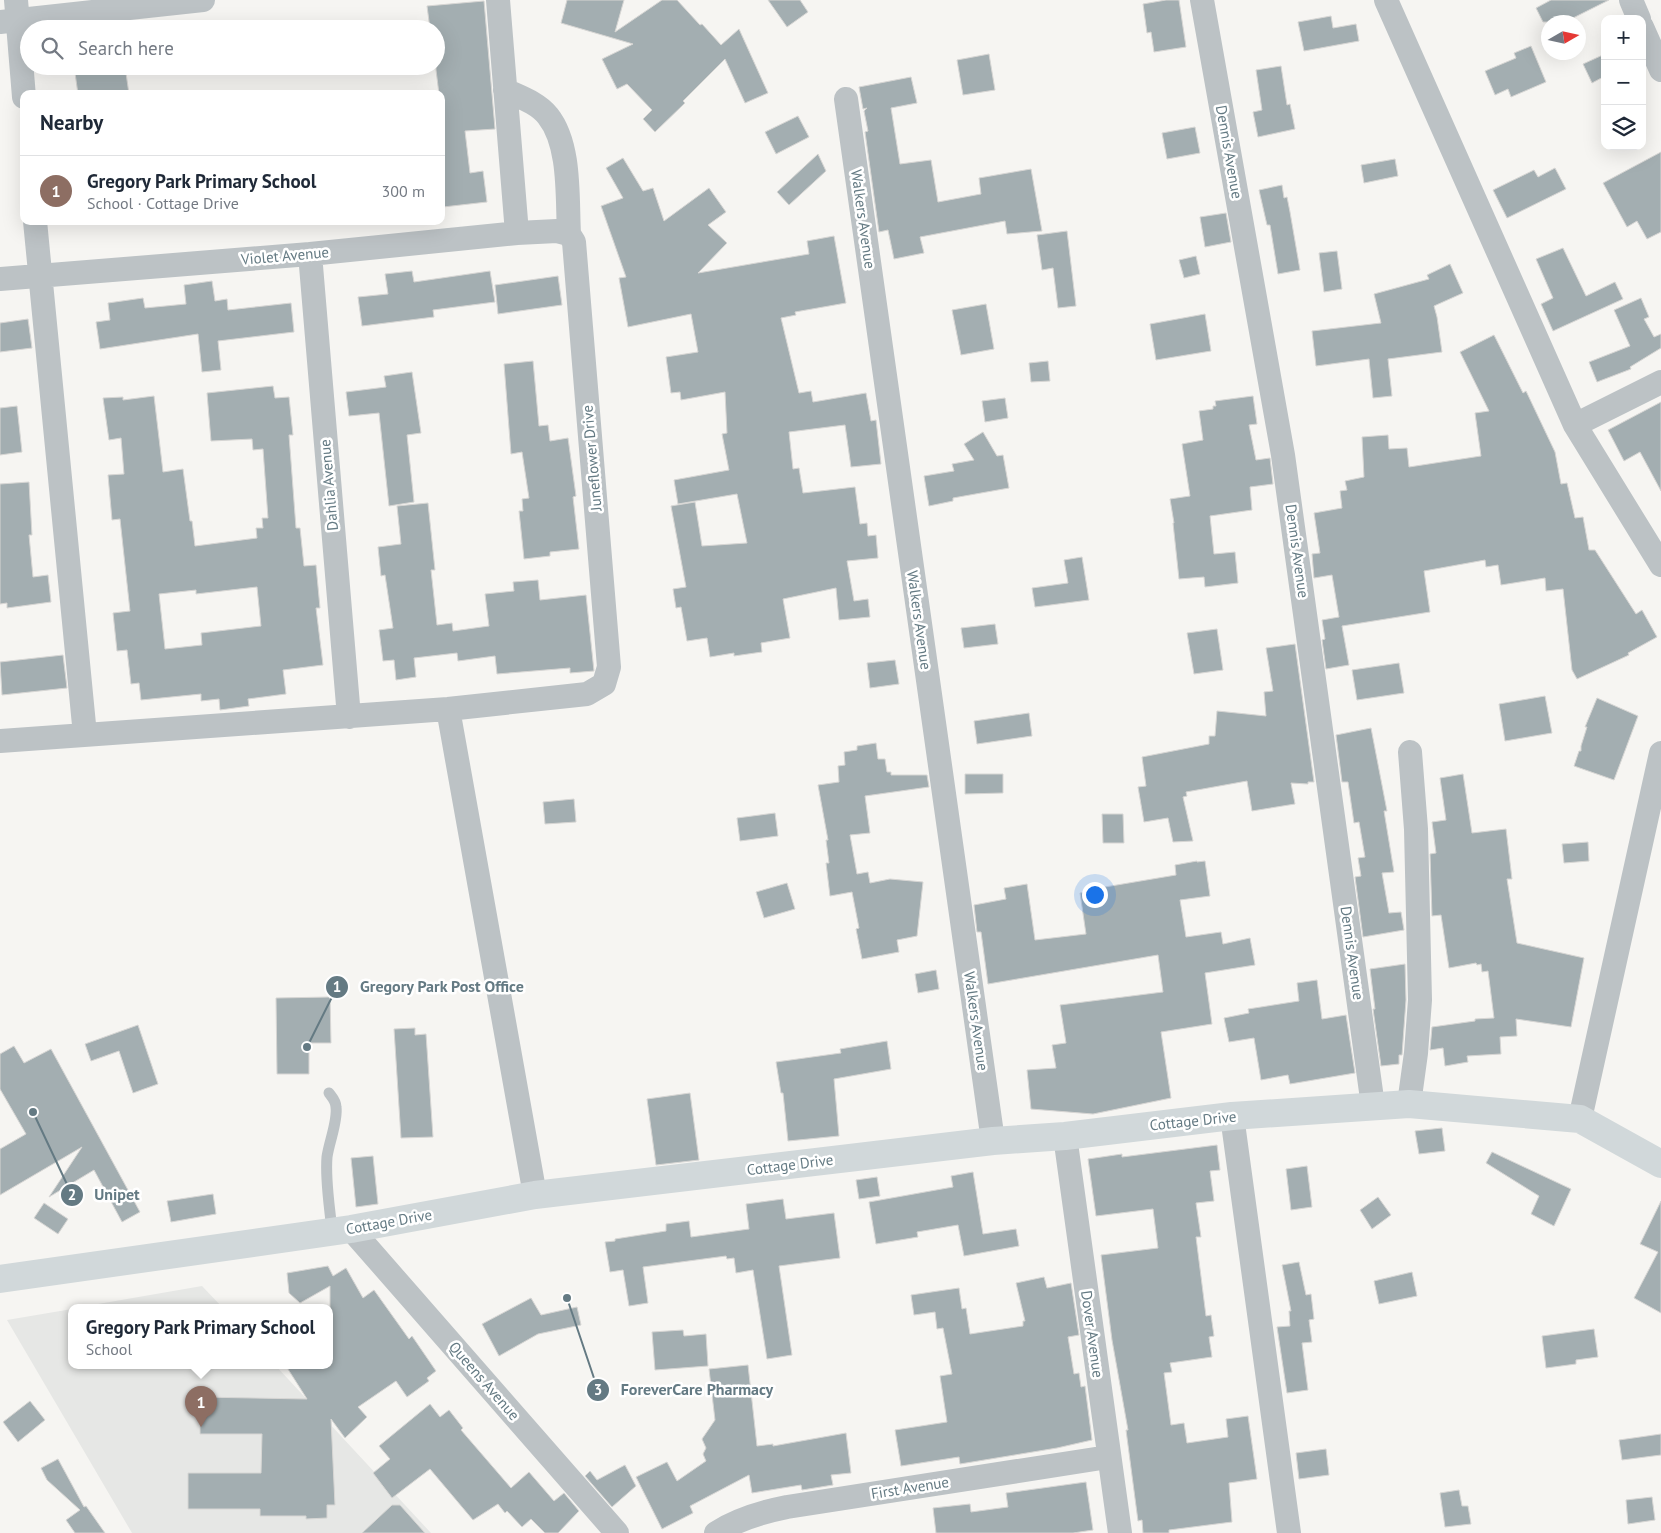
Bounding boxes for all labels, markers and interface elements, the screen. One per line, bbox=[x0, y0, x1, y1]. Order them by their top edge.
north arrow bbox=[1541, 15, 1586, 60]
map controls bbox=[1601, 15, 1646, 150]
button: + bbox=[1601, 15, 1646, 60]
search box bbox=[20, 20, 445, 75]
icon: search bbox=[38, 34, 66, 62]
text: Search here bbox=[78, 36, 174, 60]
button: − bbox=[1601, 60, 1646, 105]
street label: Dennis Avenue bbox=[1212, 104, 1247, 200]
button: layers bbox=[1601, 105, 1646, 150]
text: Nearby bbox=[40, 109, 103, 136]
street label: Walkers Avenue bbox=[847, 168, 880, 270]
text: Gregory Park Primary School bbox=[87, 169, 316, 193]
text: 1 bbox=[51, 181, 61, 201]
text: 300 m bbox=[382, 181, 425, 201]
text: School · Cottage Drive bbox=[87, 193, 239, 213]
street label: Violet Avenue bbox=[239, 242, 330, 269]
street label: Juneflower Drive bbox=[577, 404, 606, 513]
street label: Dahlia Avenue bbox=[315, 439, 342, 532]
street label: Dennis Avenue bbox=[1282, 503, 1313, 599]
street label: Walkers Avenue bbox=[903, 569, 936, 671]
your location bbox=[1082, 882, 1108, 908]
street label: Dennis Avenue bbox=[1337, 905, 1368, 1001]
street label: Walkers Avenue bbox=[960, 970, 993, 1072]
callout: Gregory Park Post Office bbox=[324, 971, 534, 1002]
text: Gregory Park Post Office bbox=[360, 976, 524, 996]
text: 1 bbox=[333, 977, 341, 996]
street label: Cottage Drive bbox=[1149, 1107, 1237, 1134]
street label: Cottage Drive bbox=[746, 1150, 834, 1179]
callout: Unipet bbox=[60, 1179, 150, 1210]
text: Unipet bbox=[94, 1184, 140, 1204]
text: 2 bbox=[68, 1185, 76, 1204]
street label: Cottage Drive bbox=[344, 1205, 433, 1238]
street label: Dover Avenue bbox=[1077, 1289, 1108, 1379]
popup bbox=[68, 1304, 333, 1369]
text: Gregory Park Primary School bbox=[86, 1315, 315, 1339]
street label: Queens Avenue bbox=[445, 1337, 524, 1424]
text: School bbox=[86, 1339, 132, 1359]
callout: ForeverCare Pharmacy bbox=[586, 1374, 783, 1405]
text: ForeverCare Pharmacy bbox=[621, 1379, 774, 1399]
text: 3 bbox=[594, 1380, 602, 1399]
pin: 1 bbox=[185, 1386, 217, 1427]
street label: First Avenue bbox=[870, 1472, 950, 1503]

